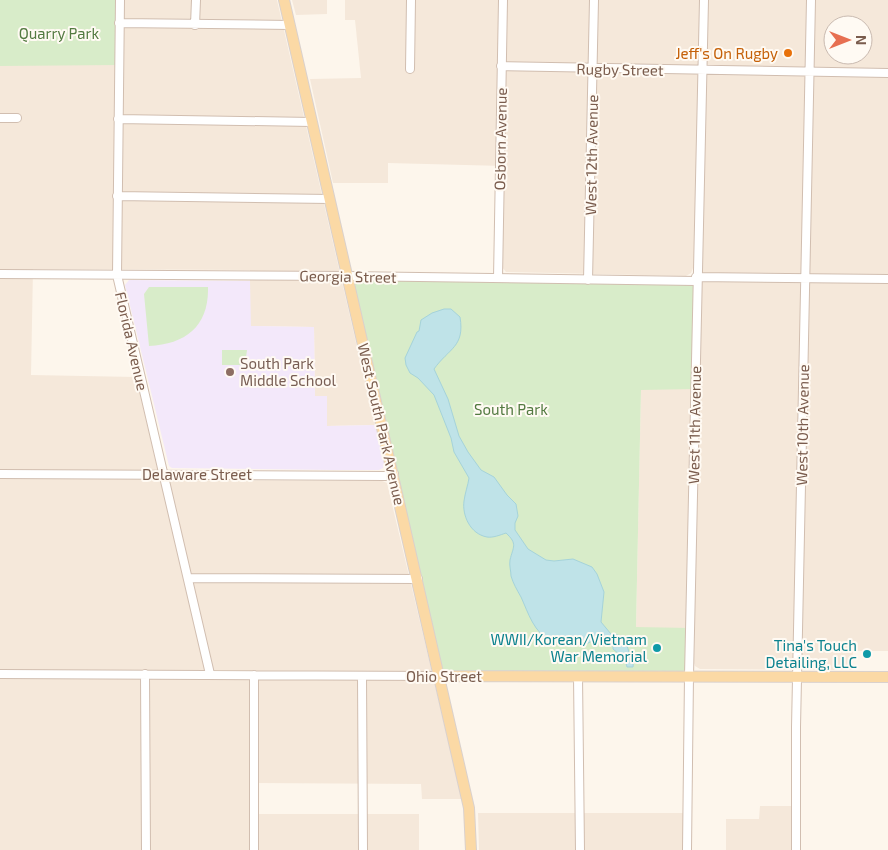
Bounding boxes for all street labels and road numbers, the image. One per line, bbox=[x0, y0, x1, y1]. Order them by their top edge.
street label: Rugby Street bbox=[576, 59, 664, 79]
street label: Osborn Avenue bbox=[490, 87, 510, 191]
street label: West 12th Avenue bbox=[581, 94, 601, 216]
street label: Georgia Street bbox=[299, 266, 397, 286]
street label: Florida Avenue bbox=[112, 290, 152, 392]
street label: West South Park Avenue bbox=[355, 341, 409, 507]
street label: West 10th Avenue bbox=[792, 364, 812, 486]
street label: West 11th Avenue bbox=[684, 366, 704, 484]
street label: Delaware Street bbox=[142, 465, 252, 483]
street label: Ohio Street bbox=[406, 667, 482, 685]

